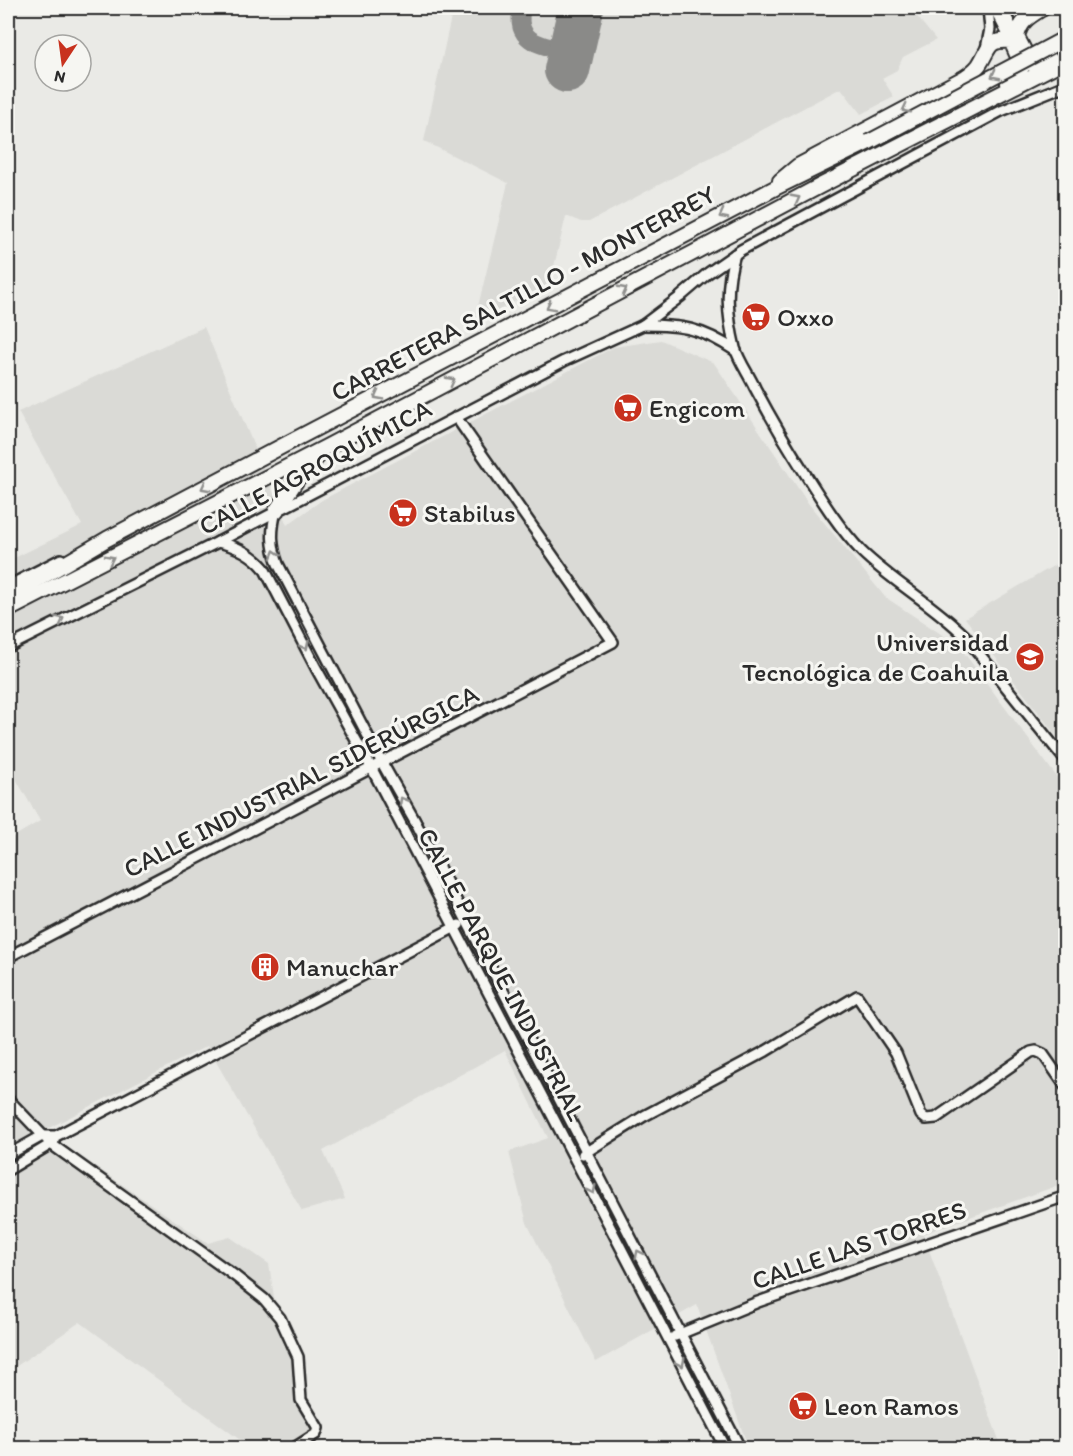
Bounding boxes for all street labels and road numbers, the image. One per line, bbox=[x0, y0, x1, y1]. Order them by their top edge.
street label: CARRETERA SALTILLO - MONTERREY bbox=[325, 178, 721, 408]
street label: CALLE AGROQUÍMICA bbox=[193, 392, 437, 542]
street label: CALLE INDUSTRIAL SIDERÚRGICA bbox=[118, 677, 484, 885]
street label: CALLE PARQUE INDUSTRIAL bbox=[411, 822, 593, 1126]
street label: CALLE LAS TORRES bbox=[748, 1193, 970, 1297]

